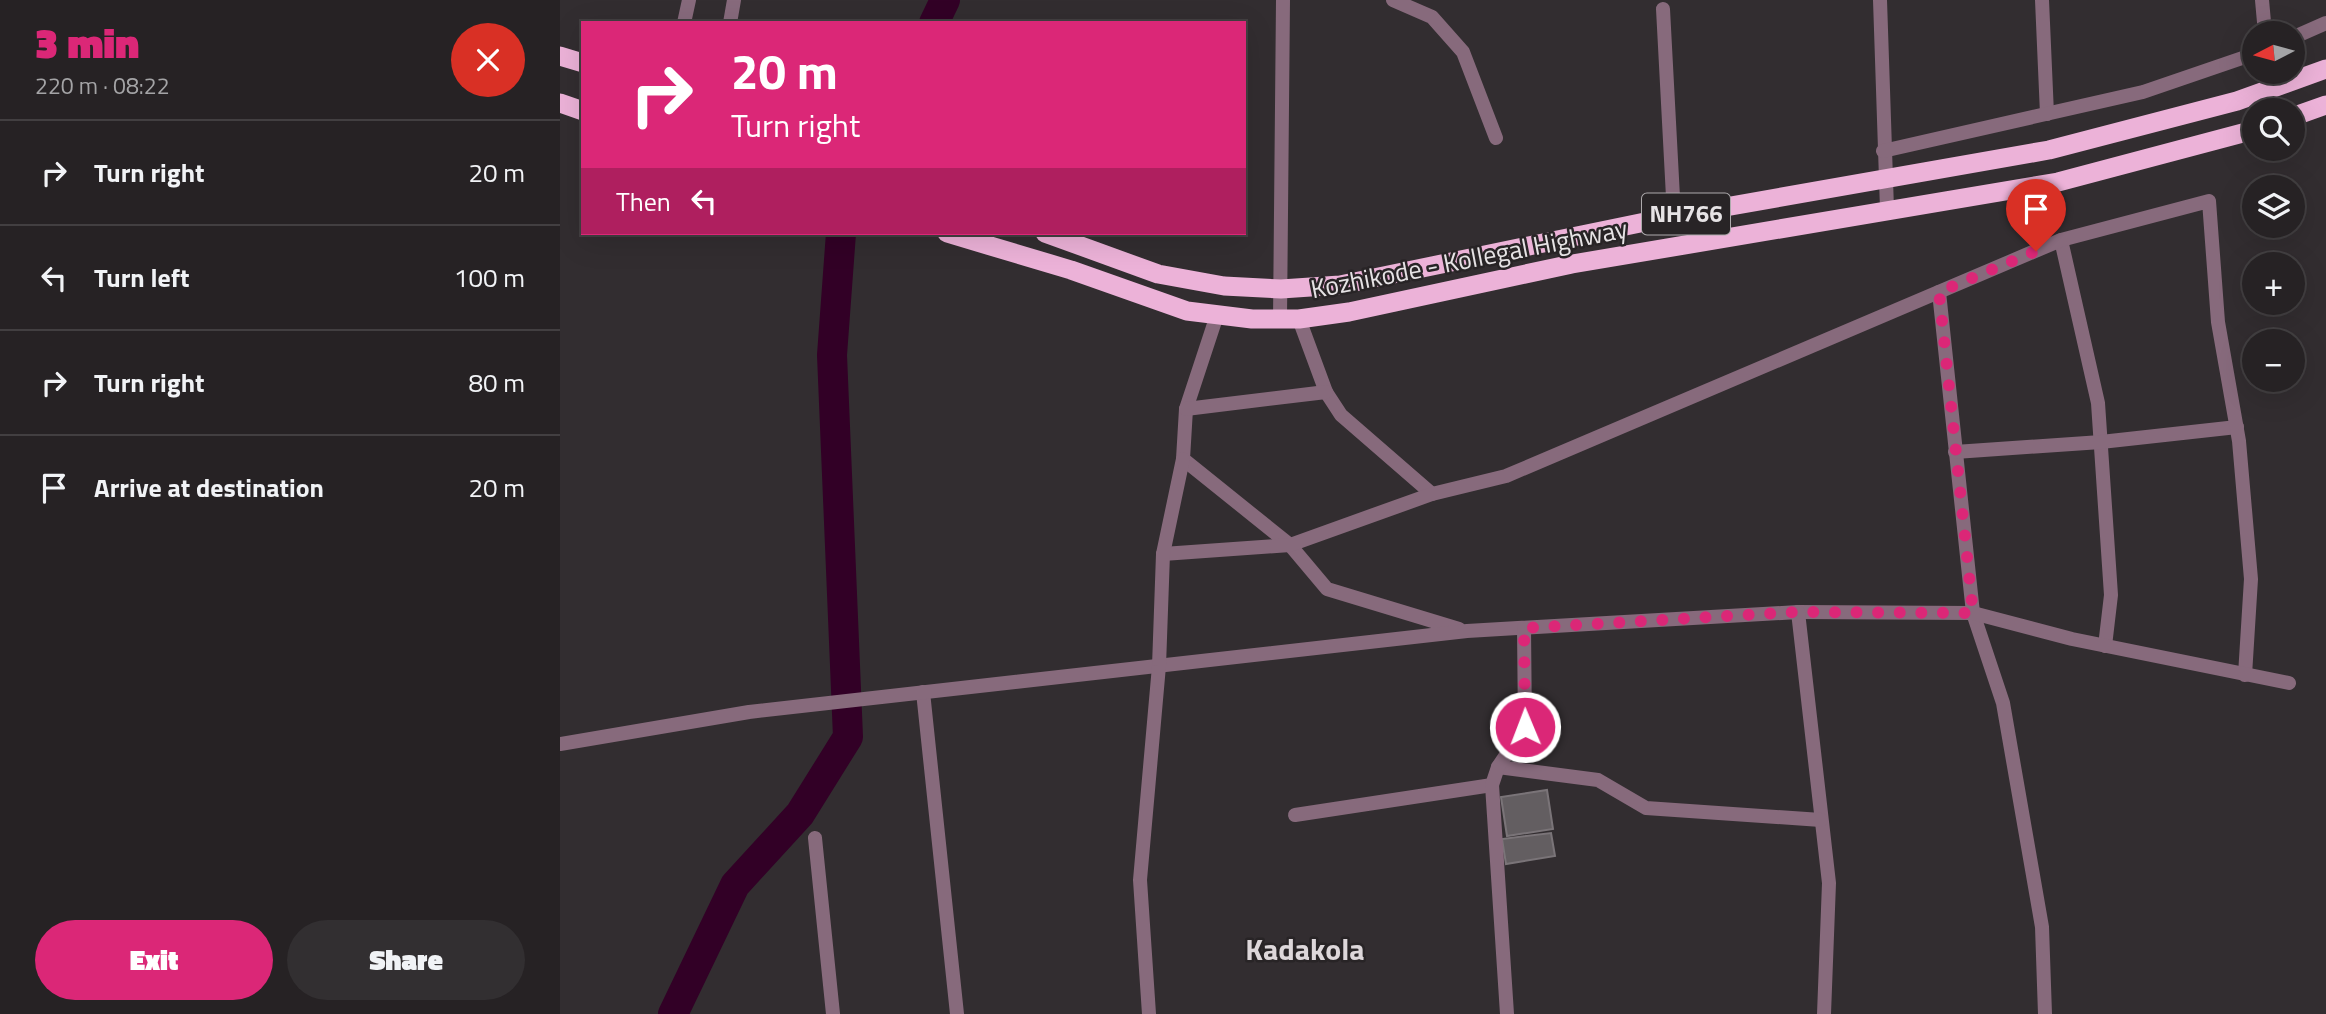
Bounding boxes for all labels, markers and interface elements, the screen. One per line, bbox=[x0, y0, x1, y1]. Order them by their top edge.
text: 3 min bbox=[35, 10, 139, 74]
north arrow bbox=[2242, 21, 2305, 84]
map controls bbox=[2242, 21, 2305, 392]
button: close bbox=[451, 23, 525, 97]
text: 20 m bbox=[731, 33, 838, 108]
icon: right bbox=[616, 49, 707, 140]
text: 220 m · 08:22 bbox=[35, 68, 170, 103]
button: search bbox=[2242, 98, 2305, 161]
text: Turn right bbox=[731, 101, 860, 149]
text: Turn right bbox=[94, 153, 205, 192]
text: 20 m bbox=[468, 153, 525, 192]
icon: right bbox=[35, 154, 73, 192]
button: layers bbox=[2242, 175, 2305, 238]
pin bbox=[2006, 179, 2066, 251]
text: Then bbox=[616, 182, 671, 221]
icon: left bbox=[685, 182, 723, 220]
icon: arrive bbox=[2017, 190, 2055, 228]
road number: NH766 bbox=[1642, 194, 1730, 234]
street label: Kozhikode - Kollegal Highway bbox=[1307, 209, 1631, 308]
button: + bbox=[2242, 252, 2305, 315]
text: Turn left bbox=[94, 258, 189, 297]
text: 100 m bbox=[454, 258, 525, 297]
icon: left bbox=[35, 259, 73, 297]
button: − bbox=[2242, 329, 2305, 392]
text: Turn right bbox=[94, 363, 205, 402]
text: 80 m bbox=[468, 363, 525, 402]
icon: right bbox=[35, 364, 73, 402]
text: Arrive at destination bbox=[94, 468, 324, 507]
text: 20 m bbox=[468, 468, 525, 507]
icon: arrive bbox=[35, 469, 73, 507]
position arrow bbox=[1488, 690, 1562, 764]
button: Exit bbox=[35, 920, 273, 1000]
button: Share bbox=[287, 920, 525, 1000]
district label: Kadakola bbox=[1245, 926, 1365, 972]

